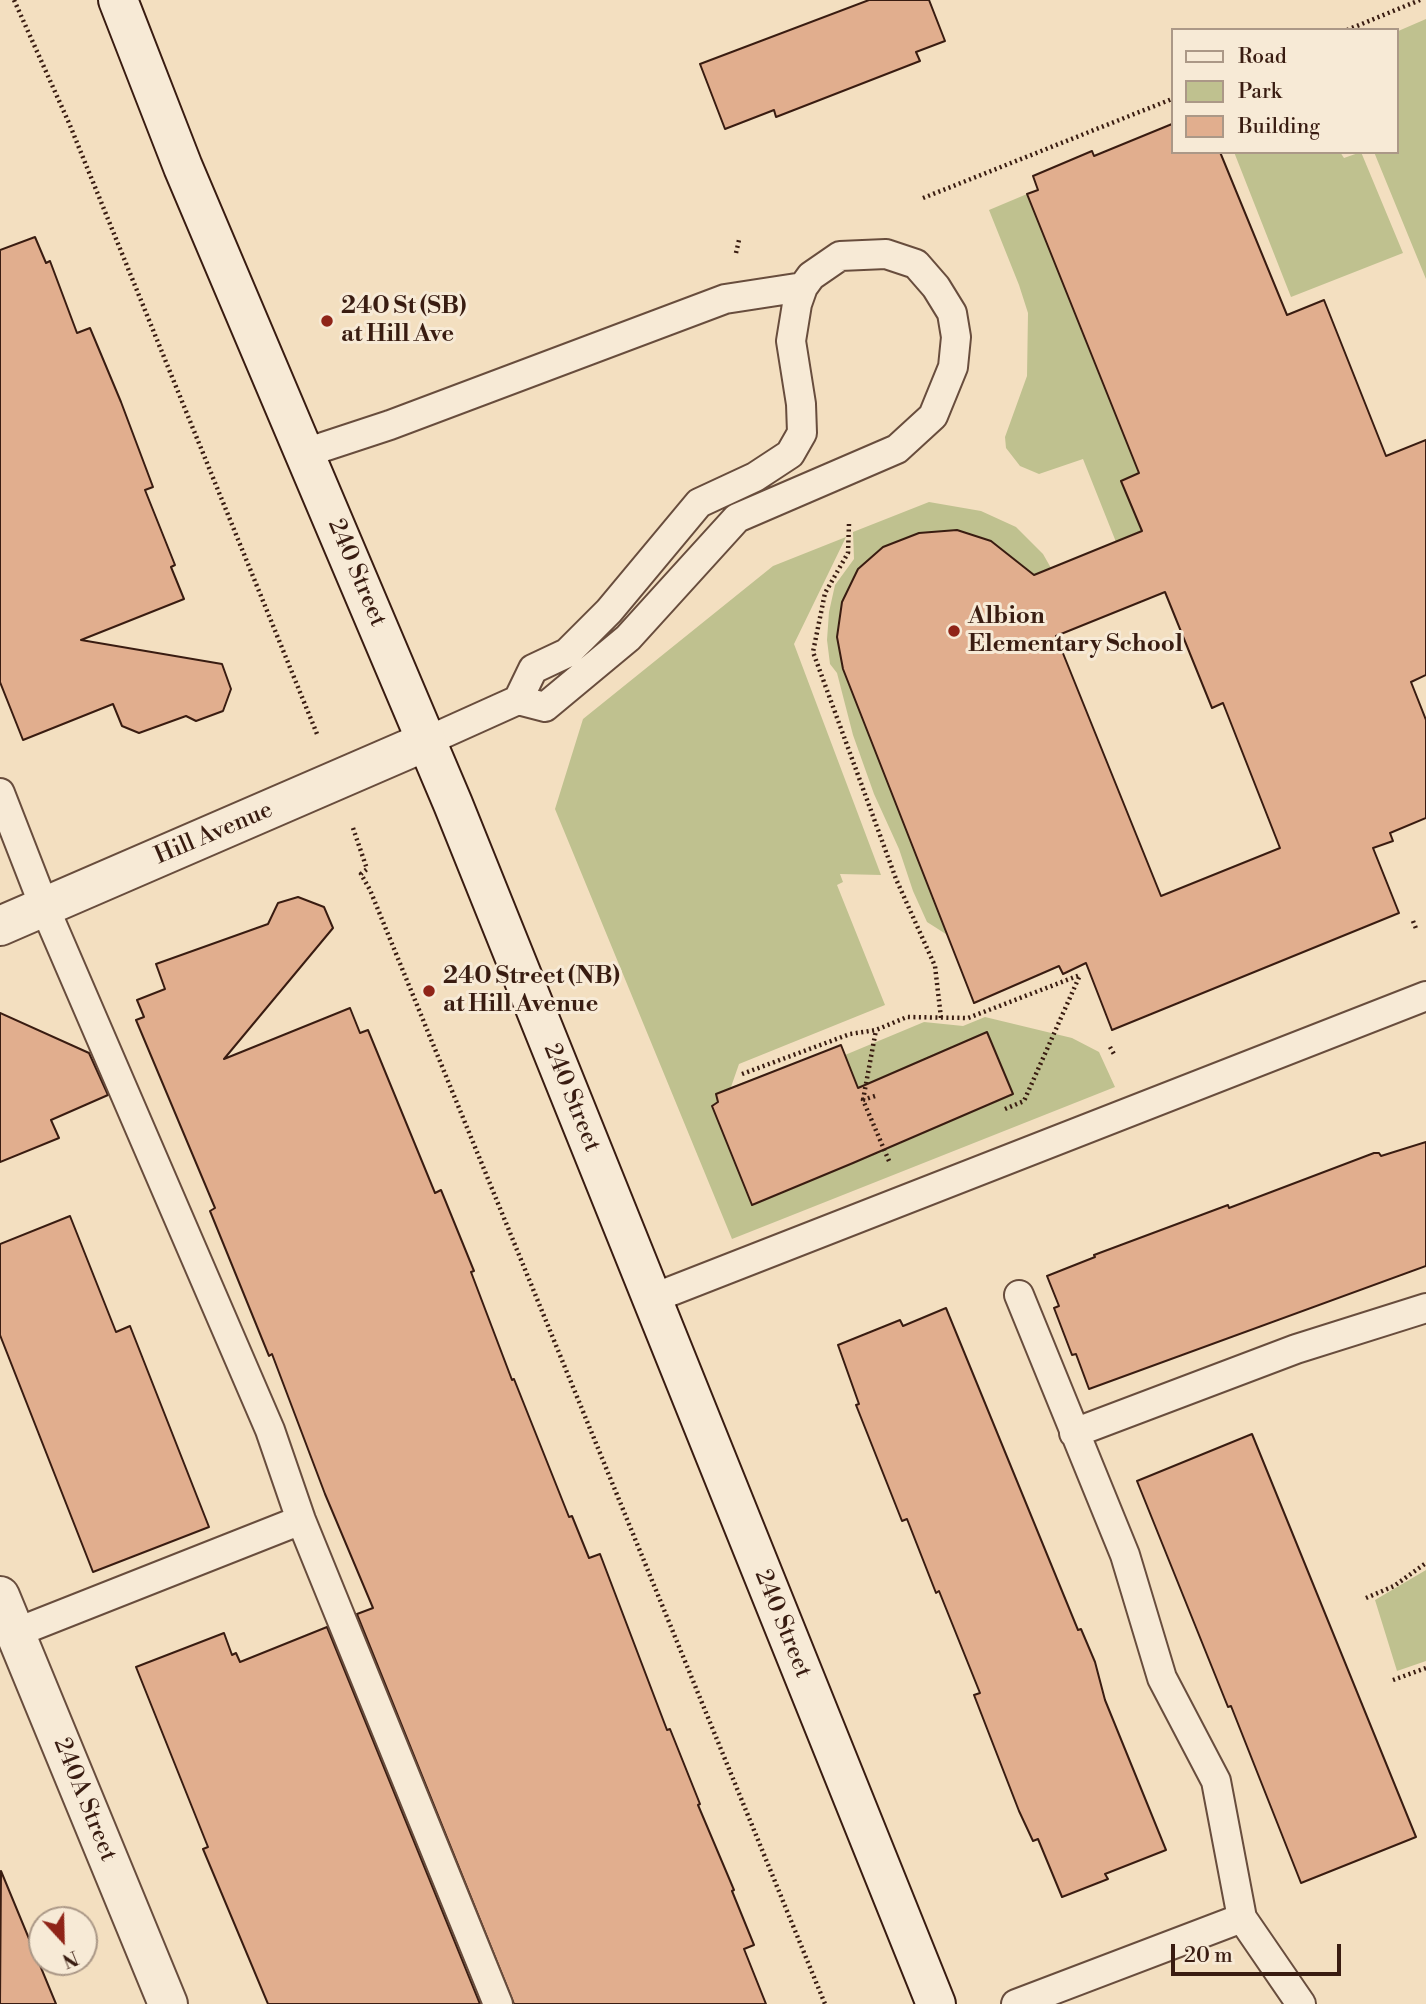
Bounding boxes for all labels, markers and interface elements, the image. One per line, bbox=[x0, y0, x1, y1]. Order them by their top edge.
legend bbox=[1170, 28, 1398, 154]
text: Road bbox=[1238, 44, 1287, 70]
text: Park bbox=[1238, 79, 1282, 105]
text: Building bbox=[1238, 114, 1320, 140]
place label: 240 St (SB) at Hill Ave bbox=[341, 293, 466, 349]
marker: 240 St (SB) at Hill Ave bbox=[319, 313, 335, 329]
street label: 240 Street bbox=[320, 515, 392, 631]
place label: Albion Elementary School bbox=[968, 603, 1183, 659]
marker: Albion Elementary School bbox=[946, 623, 962, 639]
street label: Hill Avenue bbox=[151, 796, 277, 872]
place label: 240 Street (NB) at Hill Avenue bbox=[443, 963, 620, 1019]
marker: 240 Street (NB) at Hill Avenue bbox=[421, 983, 437, 999]
street label: 240 Street bbox=[536, 1040, 606, 1156]
street label: 240 Street bbox=[747, 1566, 817, 1682]
street label: 240A Street bbox=[46, 1734, 122, 1866]
north arrow bbox=[28, 1906, 98, 1976]
scale bar bbox=[1174, 1930, 1344, 1974]
text: 20 m bbox=[1184, 1943, 1233, 1969]
text: N bbox=[59, 1945, 82, 1973]

